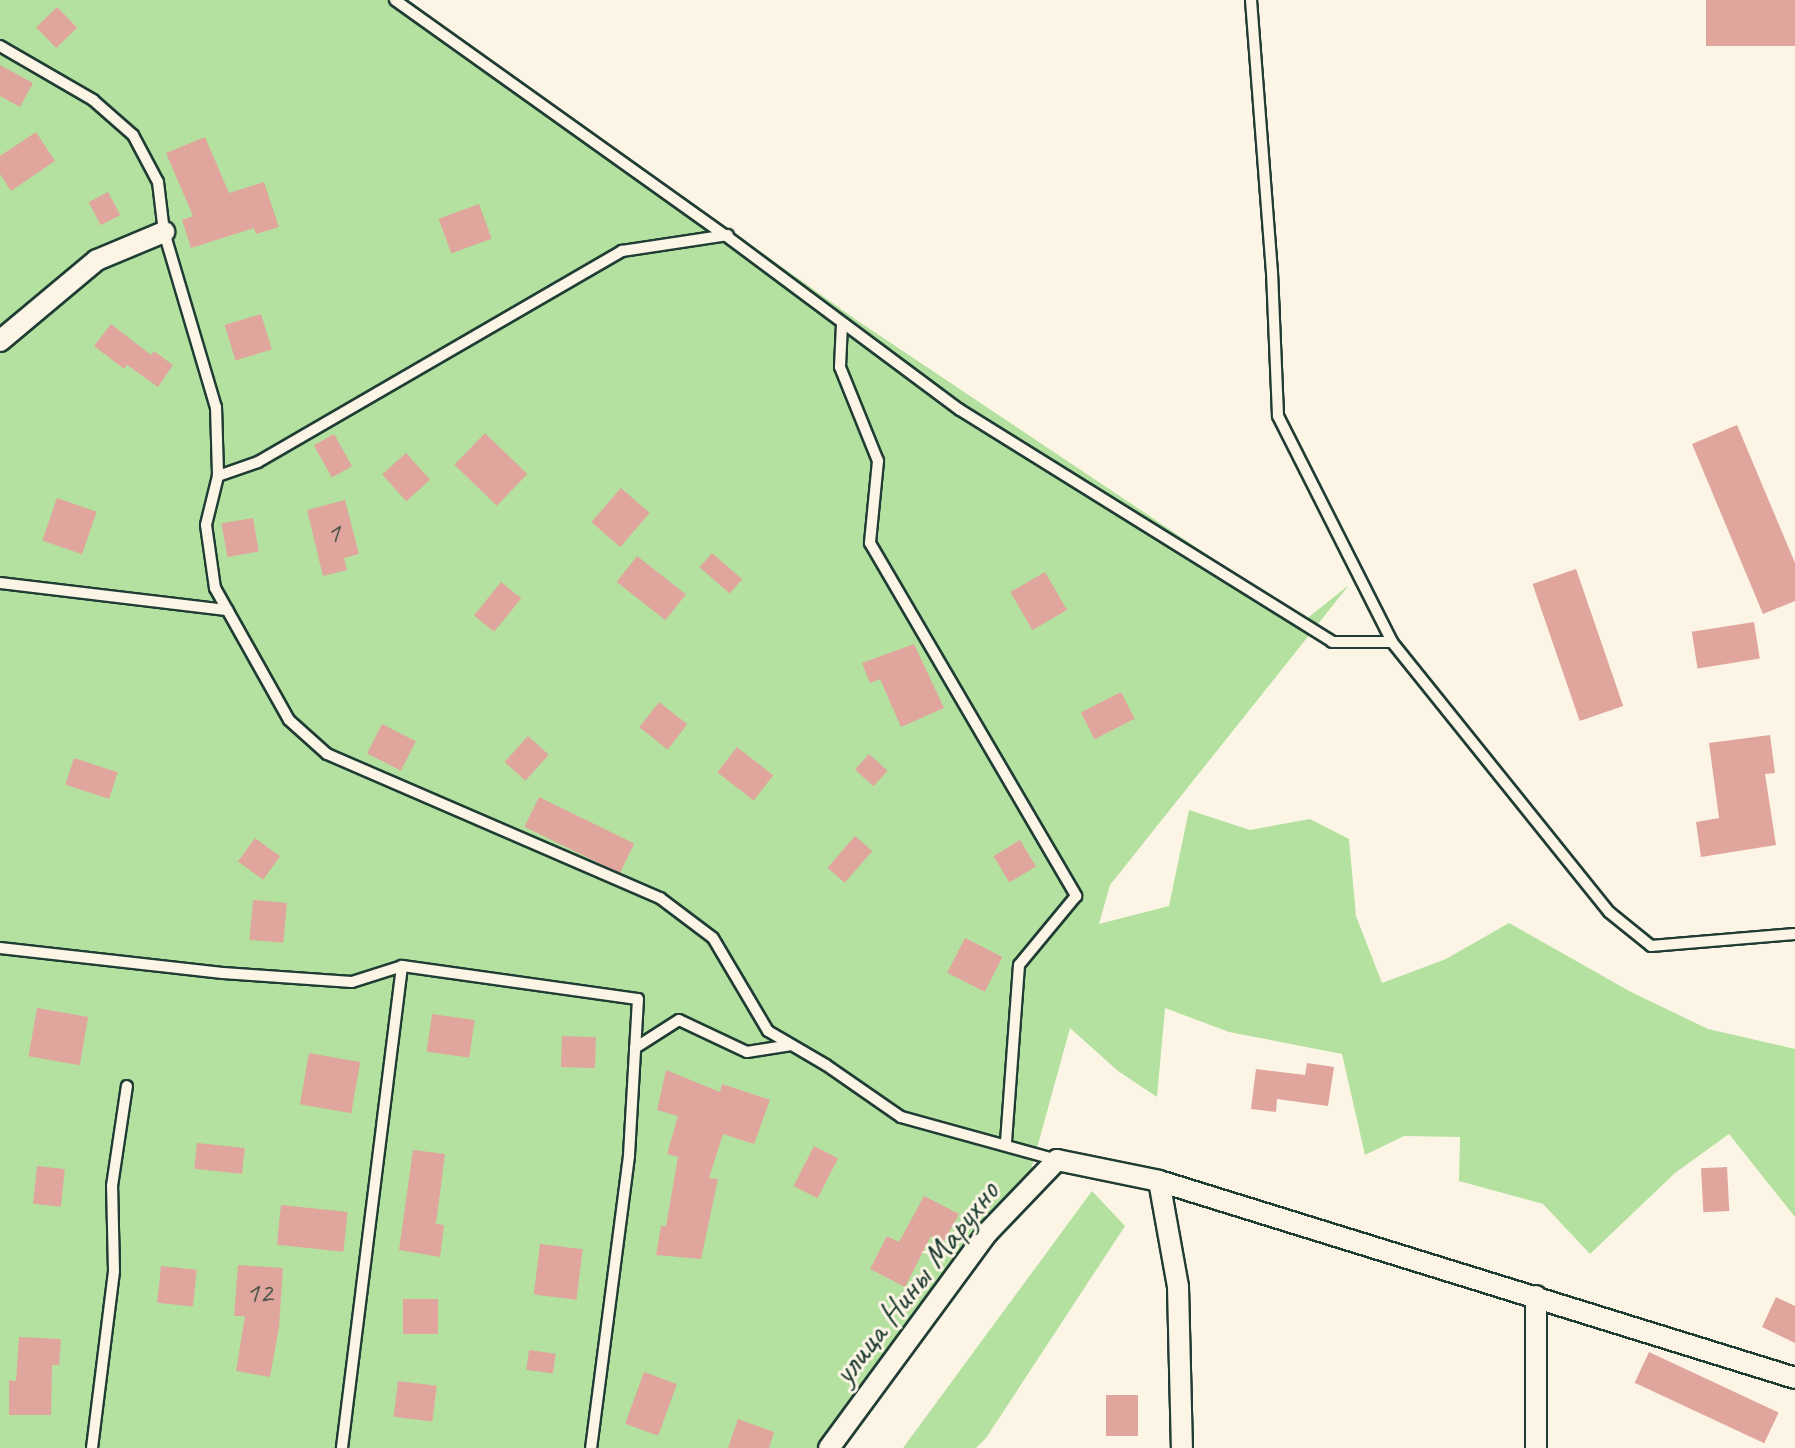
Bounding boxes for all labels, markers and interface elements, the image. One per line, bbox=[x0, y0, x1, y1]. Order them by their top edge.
house number: 1 bbox=[326, 514, 340, 550]
street label: улица Нины Марухно bbox=[823, 1172, 1007, 1392]
house number: 12 bbox=[246, 1274, 272, 1310]

